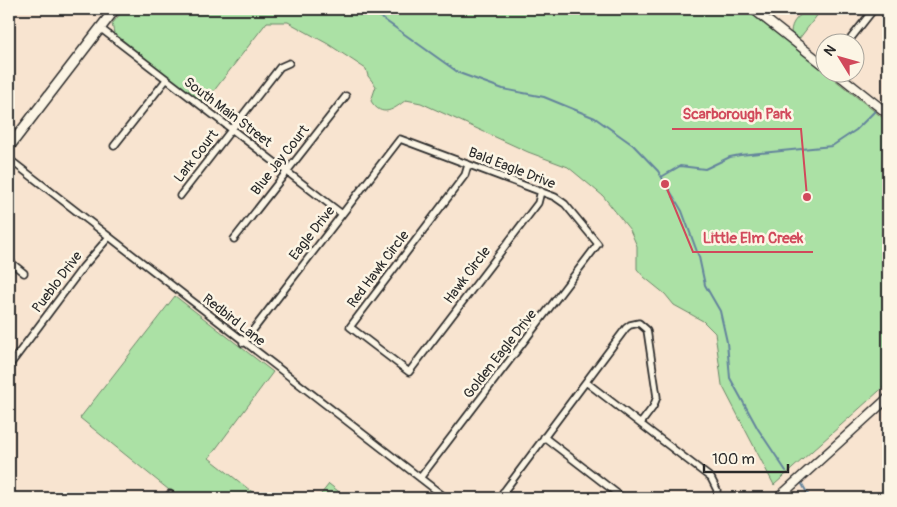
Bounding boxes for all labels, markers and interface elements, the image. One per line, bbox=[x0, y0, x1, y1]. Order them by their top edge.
north arrow bbox=[814, 32, 864, 82]
text: N bbox=[820, 42, 840, 59]
street label: South Main Street bbox=[181, 73, 276, 151]
callout: Scarborough Park bbox=[672, 99, 801, 129]
text: Scarborough Park bbox=[682, 105, 792, 124]
street label: Blue Jay Court bbox=[247, 121, 313, 198]
street label: Lark Court bbox=[170, 126, 222, 186]
street label: Bald Eagle Drive bbox=[466, 144, 558, 192]
street label: Eagle Drive bbox=[286, 202, 338, 263]
callout: Little Elm Creek bbox=[693, 222, 813, 252]
street label: Red Hawk Circle bbox=[344, 227, 413, 311]
text: Little Elm Creek bbox=[703, 229, 804, 248]
street label: Hawk Circle bbox=[440, 243, 494, 307]
street label: Pueblo Drive bbox=[28, 248, 86, 316]
street label: Redbird Lane bbox=[199, 290, 269, 350]
street label: Golden Eagle Drive bbox=[460, 306, 540, 402]
scale bar bbox=[704, 442, 788, 474]
text: 100 m bbox=[712, 450, 755, 469]

